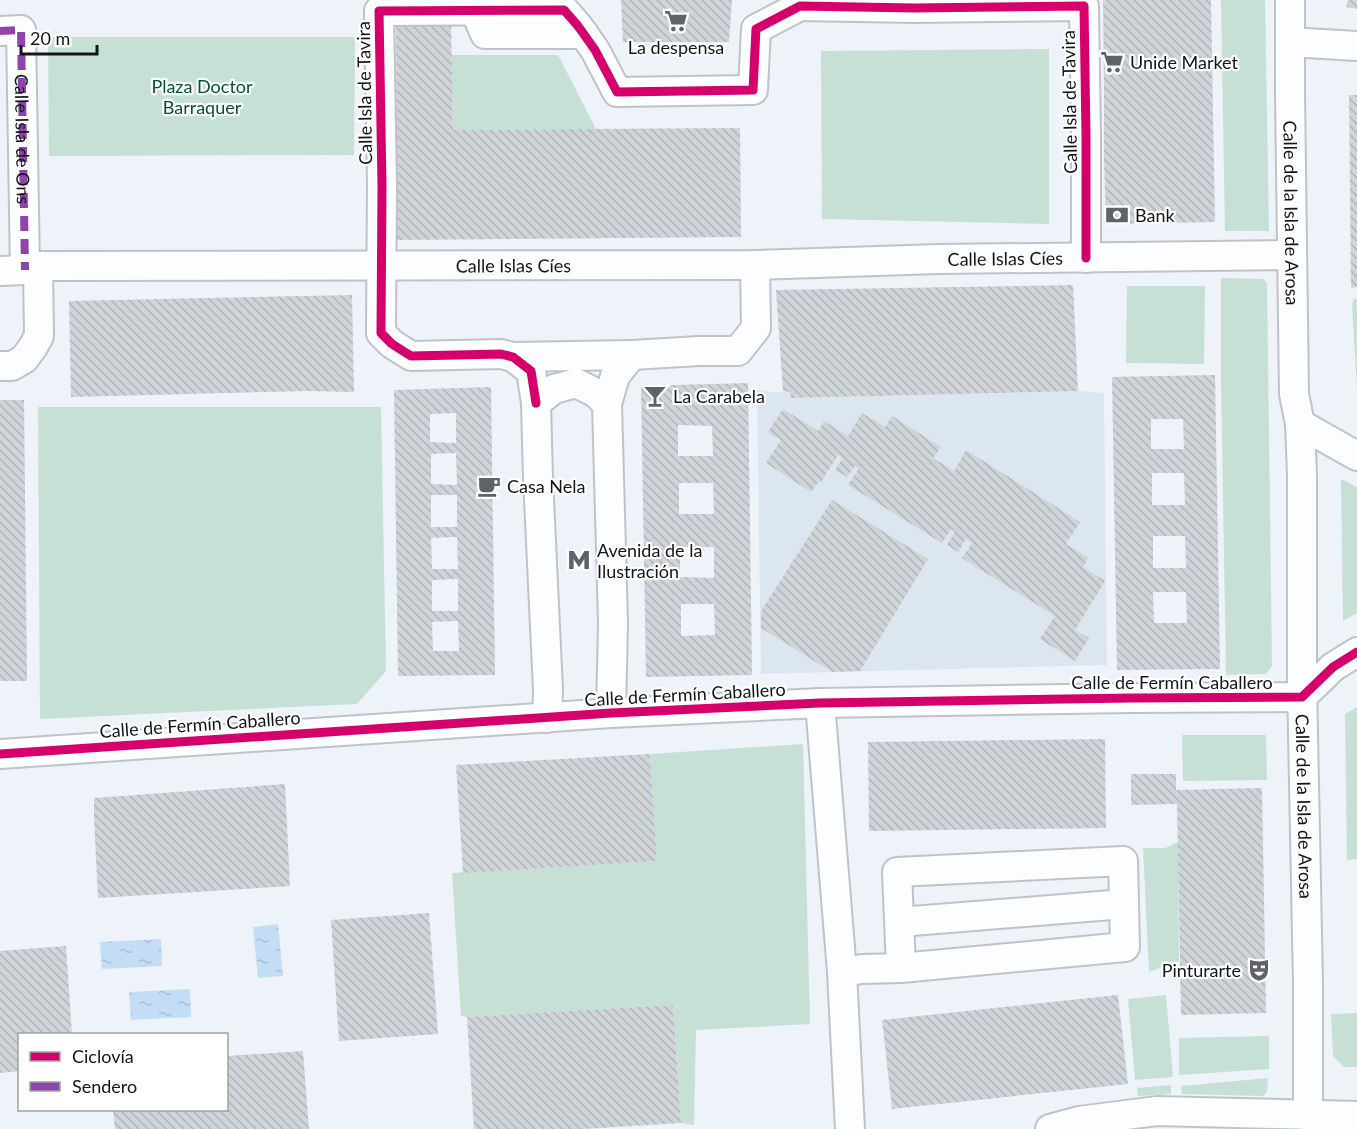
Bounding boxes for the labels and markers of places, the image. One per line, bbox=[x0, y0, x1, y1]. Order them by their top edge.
supermarket icon: La despensa bbox=[663, 8, 689, 34]
place label: La despensa bbox=[628, 36, 724, 58]
supermarket icon: Unide Market bbox=[1099, 49, 1125, 75]
place label: Unide Market bbox=[1130, 51, 1239, 73]
bank icon: Bank bbox=[1104, 202, 1130, 228]
place label: Bank bbox=[1135, 204, 1175, 226]
bar icon: La Carabela bbox=[642, 383, 668, 409]
place label: La Carabela bbox=[673, 385, 765, 407]
cafe icon: Casa Nela bbox=[476, 473, 502, 499]
place label: Casa Nela bbox=[507, 475, 585, 497]
place label: Avenida de la Ilustración bbox=[597, 539, 702, 582]
metro station icon: Avenida de la Ilustración bbox=[566, 547, 592, 573]
theatre icon: Pinturarte bbox=[1246, 957, 1272, 983]
place label: Pinturarte bbox=[1162, 959, 1241, 981]

